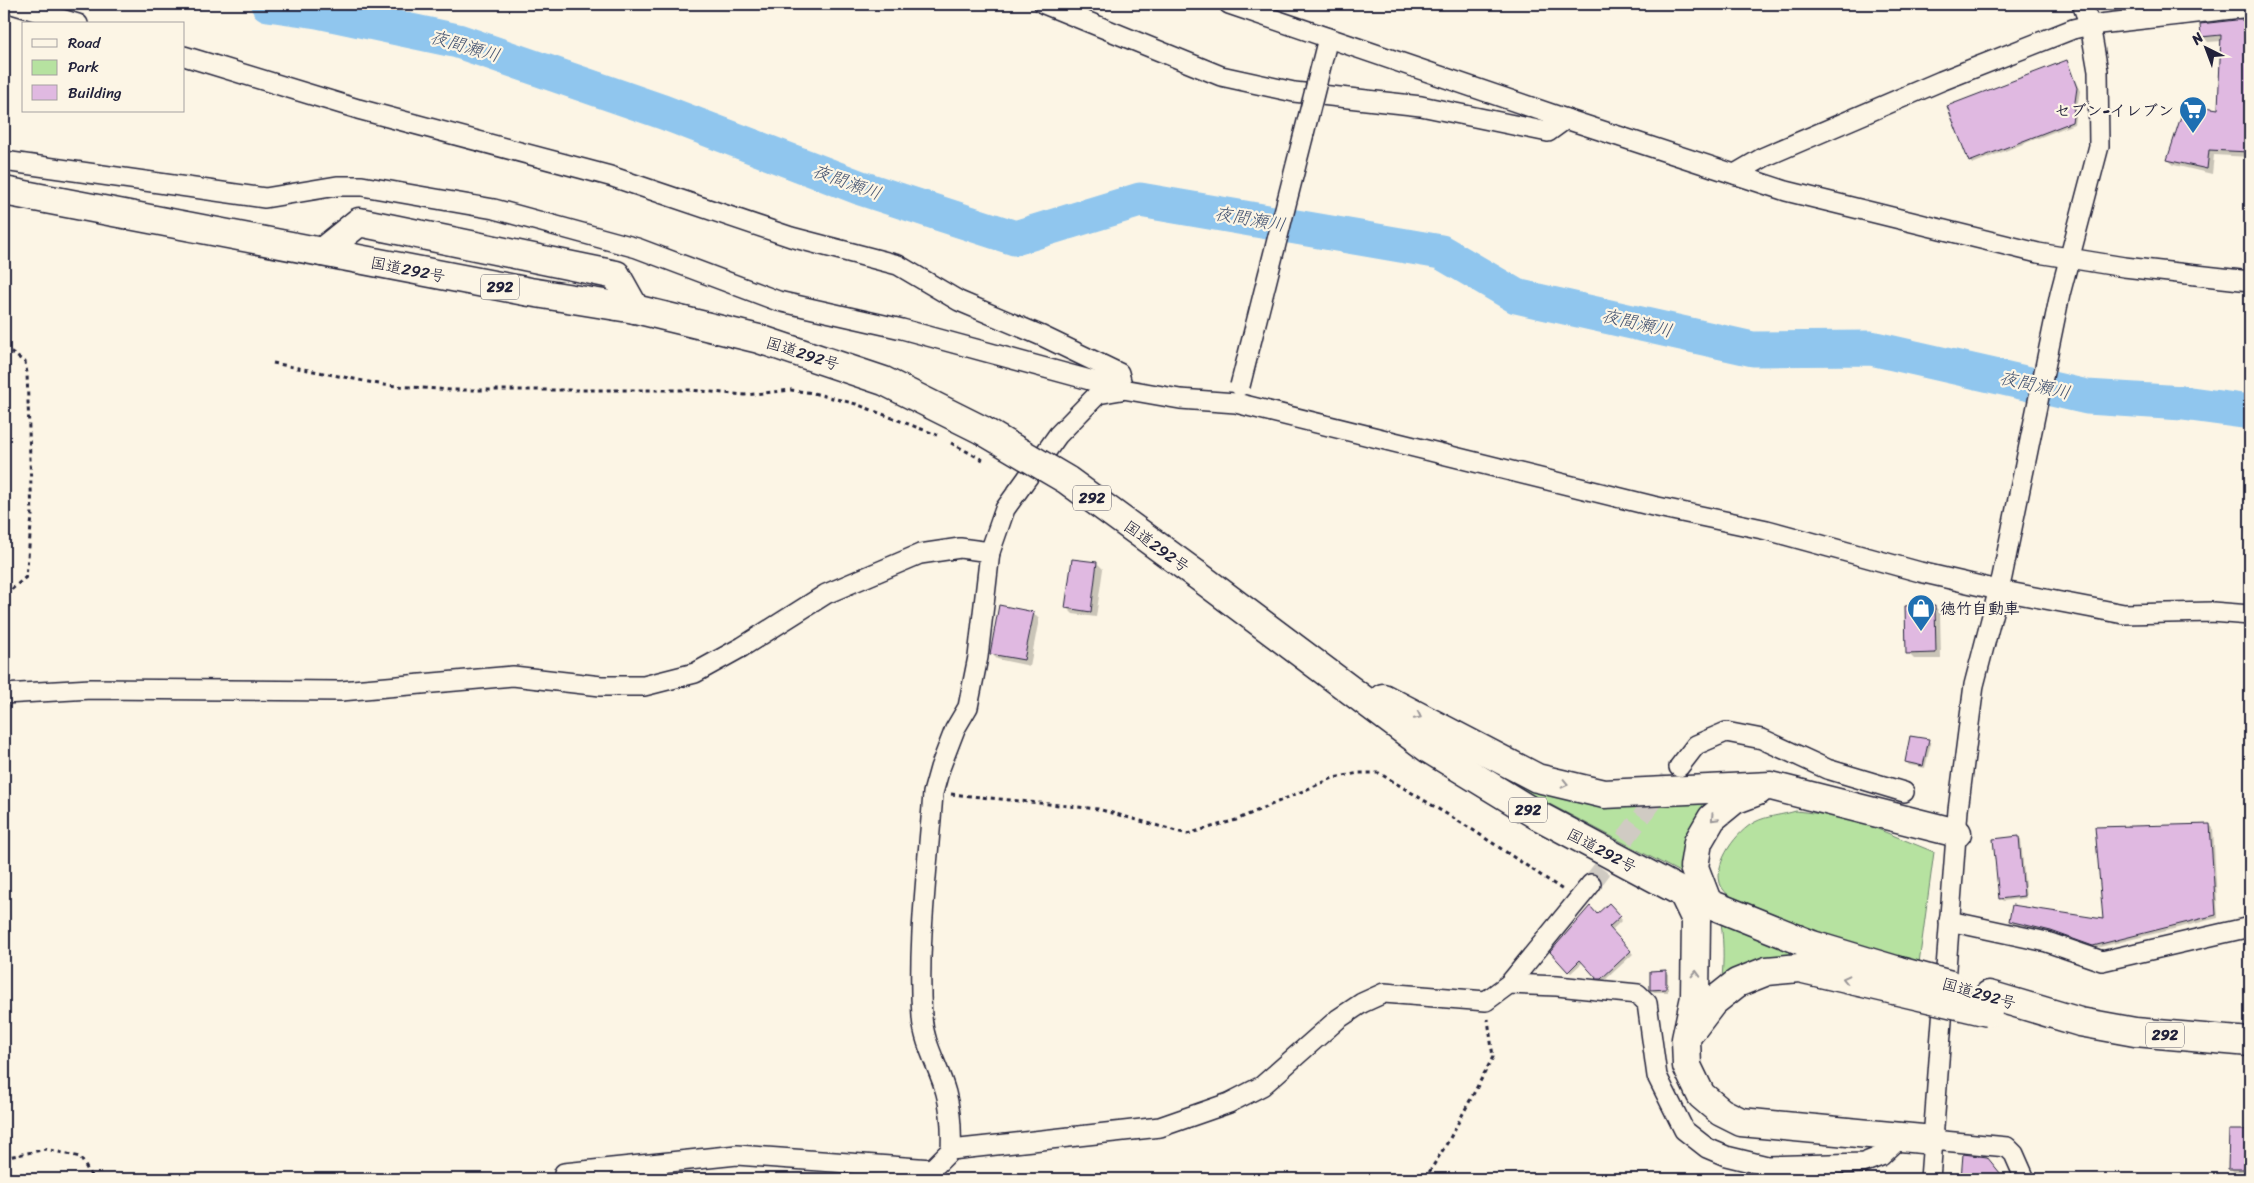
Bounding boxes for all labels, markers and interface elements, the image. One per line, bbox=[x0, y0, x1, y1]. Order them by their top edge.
water label: 夜間瀬川 bbox=[426, 21, 504, 71]
legend bbox=[22, 22, 185, 112]
north arrow bbox=[2182, 22, 2232, 72]
text: N bbox=[2185, 26, 2210, 52]
text: Road bbox=[68, 30, 101, 56]
text: Park bbox=[68, 54, 99, 80]
text: Building bbox=[68, 80, 122, 106]
supermarket icon: セブン-イレブン bbox=[2178, 95, 2208, 134]
place label: セブン-イレブン bbox=[2055, 96, 2174, 125]
water label: 夜間瀬川 bbox=[808, 155, 886, 209]
water label: 夜間瀬川 bbox=[1212, 197, 1288, 241]
street label: 国道292号 bbox=[368, 248, 448, 291]
road number: 292 bbox=[481, 274, 519, 300]
water label: 夜間瀬川 bbox=[1598, 299, 1676, 347]
street label: 国道292号 bbox=[762, 328, 844, 379]
water label: 夜間瀬川 bbox=[1996, 361, 2074, 409]
road number: 292 bbox=[1073, 486, 1111, 510]
street label: 国道292号 bbox=[1117, 512, 1196, 581]
shop icon: 徳竹自動車 bbox=[1906, 593, 1936, 632]
place label: 徳竹自動車 bbox=[1940, 594, 2020, 623]
one-way arrow bbox=[1413, 710, 1422, 720]
one-way arrow bbox=[1560, 779, 1568, 789]
road number: 292 bbox=[1509, 798, 1547, 822]
one-way arrow bbox=[1711, 812, 1720, 821]
street label: 国道292号 bbox=[1561, 820, 1642, 881]
one-way arrow bbox=[1690, 969, 1701, 977]
street label: 国道292号 bbox=[1938, 969, 2020, 1018]
one-way arrow bbox=[1842, 974, 1851, 985]
road number: 292 bbox=[2146, 1022, 2184, 1048]

